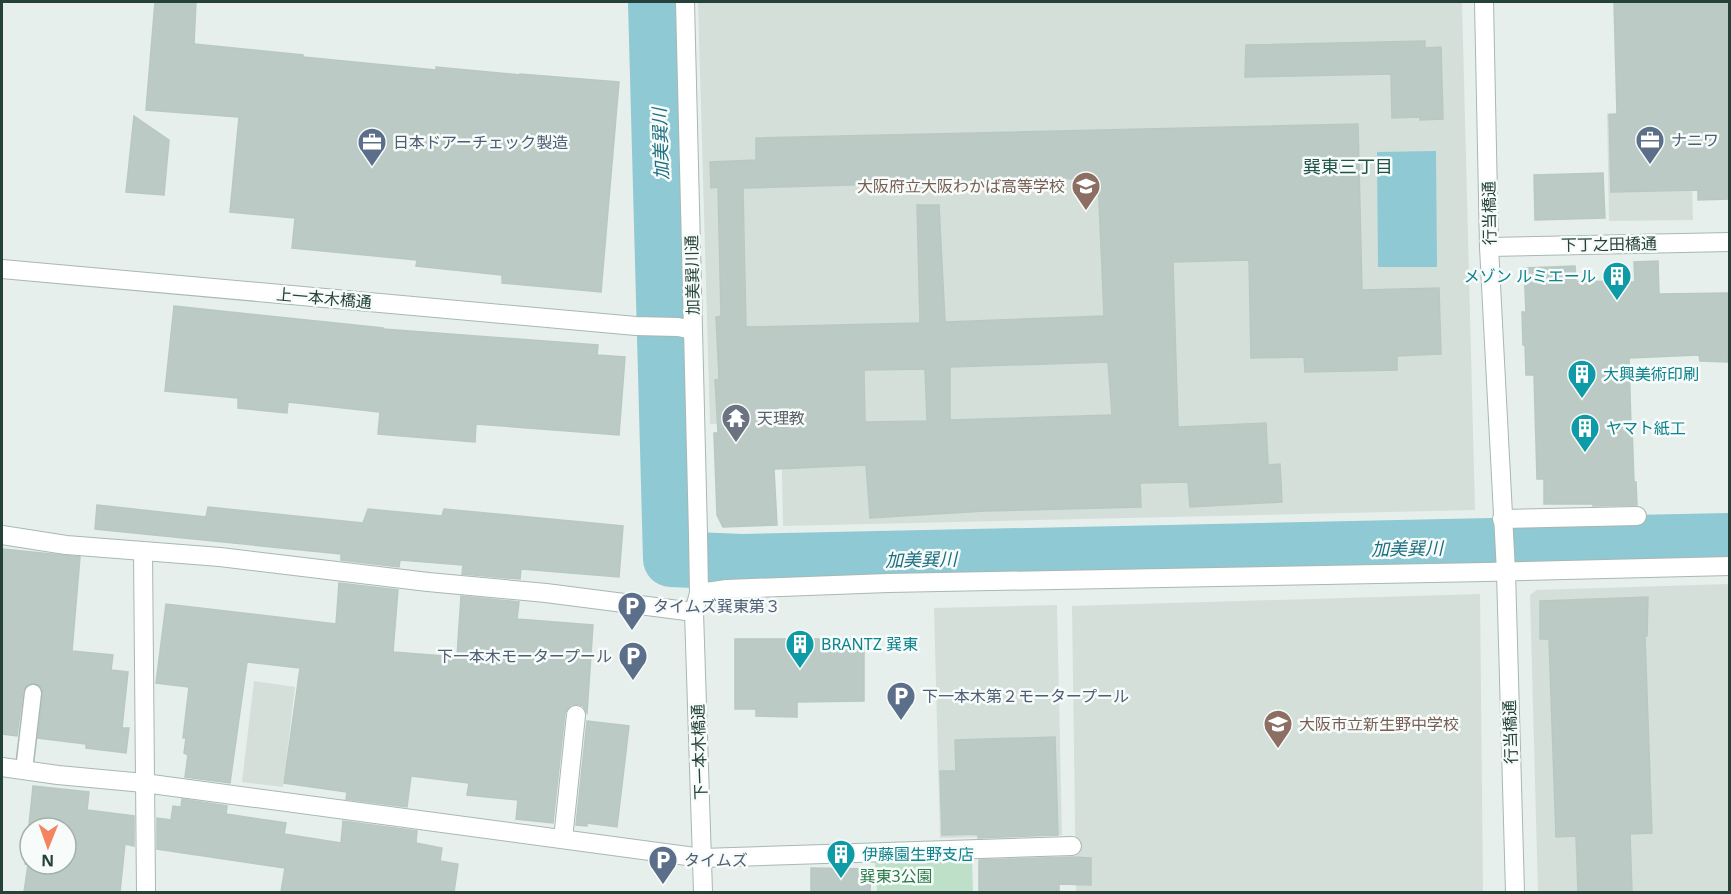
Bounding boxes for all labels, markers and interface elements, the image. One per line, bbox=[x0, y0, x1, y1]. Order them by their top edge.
water label: 加美巽川 bbox=[647, 106, 673, 180]
office icon: ナニワ bbox=[1634, 124, 1666, 166]
office icon: 日本ドアーチェック製造 bbox=[356, 126, 388, 168]
place label: ナニワ bbox=[1671, 129, 1719, 151]
place label: 日本ドアーチェック製造 bbox=[393, 131, 568, 153]
district label: 巽東三丁目 bbox=[1303, 154, 1393, 178]
school or university icon: 大阪府立大阪わかば高等学校 bbox=[1070, 170, 1102, 212]
place label: 大阪府立大阪わかば高等学校 bbox=[857, 175, 1065, 197]
street label: 行当橋通 bbox=[1477, 181, 1501, 245]
street label: 下丁之田橋通 bbox=[1561, 232, 1657, 256]
street label: 加美巽川通 bbox=[680, 235, 704, 315]
building icon: メゾン ルミエール bbox=[1601, 260, 1633, 302]
place label: メゾン ルミエール bbox=[1464, 265, 1596, 287]
street label: 上一本木橋通 bbox=[275, 283, 373, 313]
building icon: 大興美術印刷 bbox=[1566, 358, 1598, 400]
place label: 大興美術印刷 bbox=[1603, 363, 1699, 385]
temple icon: 天理教 bbox=[720, 402, 752, 444]
place label: 天理教 bbox=[757, 407, 805, 429]
building icon: ヤマト紙工 bbox=[1569, 412, 1601, 454]
place label: ヤマト紙工 bbox=[1606, 417, 1686, 439]
water label: 加美巽川 bbox=[1371, 535, 1445, 561]
water label: 加美巽川 bbox=[885, 546, 959, 572]
parking icon: タイムズ巽東第３ bbox=[616, 590, 648, 632]
place label: タイムズ巽東第３ bbox=[653, 595, 781, 617]
building icon: BRANTZ 巽東 bbox=[784, 628, 816, 670]
place label: BRANTZ 巽東 bbox=[821, 633, 918, 655]
parking icon: 下一本木モータープール bbox=[617, 640, 649, 682]
place label: 下一本木モータープール bbox=[437, 645, 612, 667]
parking icon: 下一本木第２モータープール bbox=[885, 680, 917, 722]
place label: 下一本木第２モータープール bbox=[922, 685, 1129, 707]
street label: 行当橋通 bbox=[1498, 700, 1522, 764]
street label: 下一本木橋通 bbox=[686, 704, 712, 800]
school or university icon: 大阪市立新生野中学校 bbox=[1262, 708, 1294, 750]
place label: 大阪市立新生野中学校 bbox=[1299, 713, 1459, 735]
north arrow bbox=[18, 816, 78, 876]
building icon: 伊藤園生野支店 bbox=[825, 838, 857, 880]
place label: 伊藤園生野支店 bbox=[862, 843, 974, 865]
parking icon: タイムズ bbox=[647, 844, 679, 886]
place label: タイムズ bbox=[684, 849, 748, 871]
text: N bbox=[41, 850, 54, 872]
park label: 巽東3公園 bbox=[859, 865, 933, 887]

